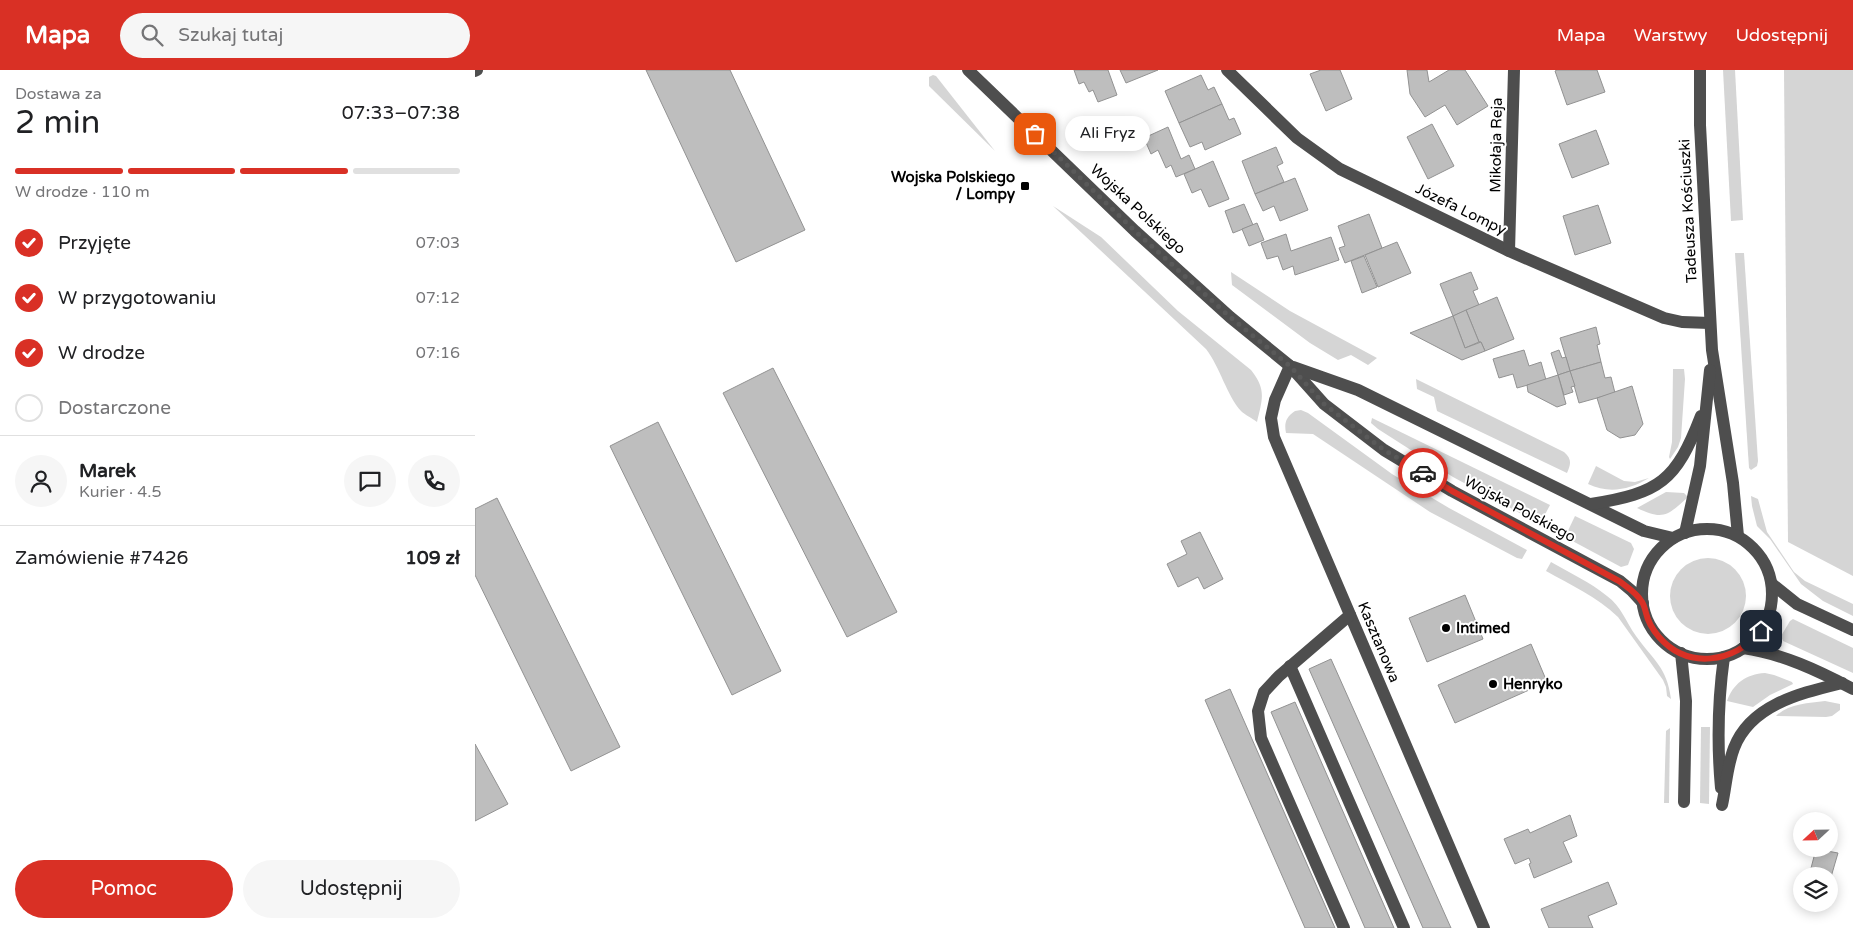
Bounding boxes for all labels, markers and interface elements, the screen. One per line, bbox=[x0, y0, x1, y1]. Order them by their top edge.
search box bbox=[120, 13, 470, 58]
text: Mapa bbox=[25, 21, 90, 50]
icon: search bbox=[138, 21, 166, 49]
text: Szukaj tutaj bbox=[178, 24, 283, 46]
text: Mapa bbox=[1557, 24, 1606, 46]
text: Warstwy bbox=[1634, 24, 1707, 46]
text: Udostępnij bbox=[1735, 24, 1828, 46]
text: Dostawa za bbox=[15, 84, 102, 104]
street label: Mikołaja Reja bbox=[1486, 97, 1506, 193]
text: 07:33–07:38 bbox=[342, 102, 460, 124]
text: 2 min bbox=[15, 104, 100, 142]
pin bbox=[1014, 113, 1056, 155]
callout: Ali Fryz bbox=[1065, 116, 1150, 152]
icon: bag bbox=[1021, 120, 1049, 148]
text: Ali Fryz bbox=[1080, 123, 1135, 143]
street label: Tadeusza Kościuszki bbox=[1675, 138, 1701, 284]
street label: Wojska Polskiego bbox=[1087, 160, 1189, 258]
place label: Wojska Polskiego / Lompy bbox=[891, 168, 1015, 204]
street label: Józefa Lompy bbox=[1413, 179, 1509, 239]
marker: Wojska Polskiego / Lompy bbox=[1019, 180, 1031, 192]
text: W drodze · 110 m bbox=[15, 182, 150, 202]
icon: check bbox=[15, 229, 43, 257]
text: Przyjęte bbox=[58, 232, 131, 254]
text: 07:03 bbox=[416, 233, 460, 253]
icon: check bbox=[15, 284, 43, 312]
text: W przygotowaniu bbox=[58, 287, 216, 309]
text: 07:12 bbox=[416, 288, 460, 308]
icon: check bbox=[15, 339, 43, 367]
text: W drodze bbox=[58, 342, 145, 364]
text: 07:16 bbox=[416, 343, 460, 363]
text: Dostarczone bbox=[58, 397, 171, 419]
courier bbox=[1398, 448, 1448, 498]
button: person bbox=[15, 455, 67, 507]
button: chat bbox=[344, 455, 396, 507]
button: phone bbox=[408, 455, 460, 507]
icon: car bbox=[1409, 459, 1437, 487]
text: Marek bbox=[79, 460, 136, 482]
street label: Wojska Polskiego bbox=[1461, 472, 1579, 546]
text: Kurier · 4.5 bbox=[79, 482, 162, 502]
text: Zamówienie #7426 bbox=[15, 547, 189, 569]
text: 109 zł bbox=[405, 547, 460, 569]
street label: Kasztanowa bbox=[1354, 599, 1404, 685]
pin bbox=[1740, 610, 1782, 652]
icon: home bbox=[1747, 617, 1775, 645]
place label: Intimed bbox=[1456, 619, 1510, 637]
marker: Intimed bbox=[1440, 622, 1452, 634]
place label: Henryko bbox=[1503, 675, 1563, 694]
marker: Henryko bbox=[1487, 678, 1499, 690]
north arrow bbox=[1793, 812, 1837, 858]
map controls bbox=[1793, 812, 1838, 912]
button: Pomoc bbox=[15, 860, 233, 918]
button: Udostępnij bbox=[243, 860, 460, 918]
button: layers bbox=[1793, 867, 1838, 912]

